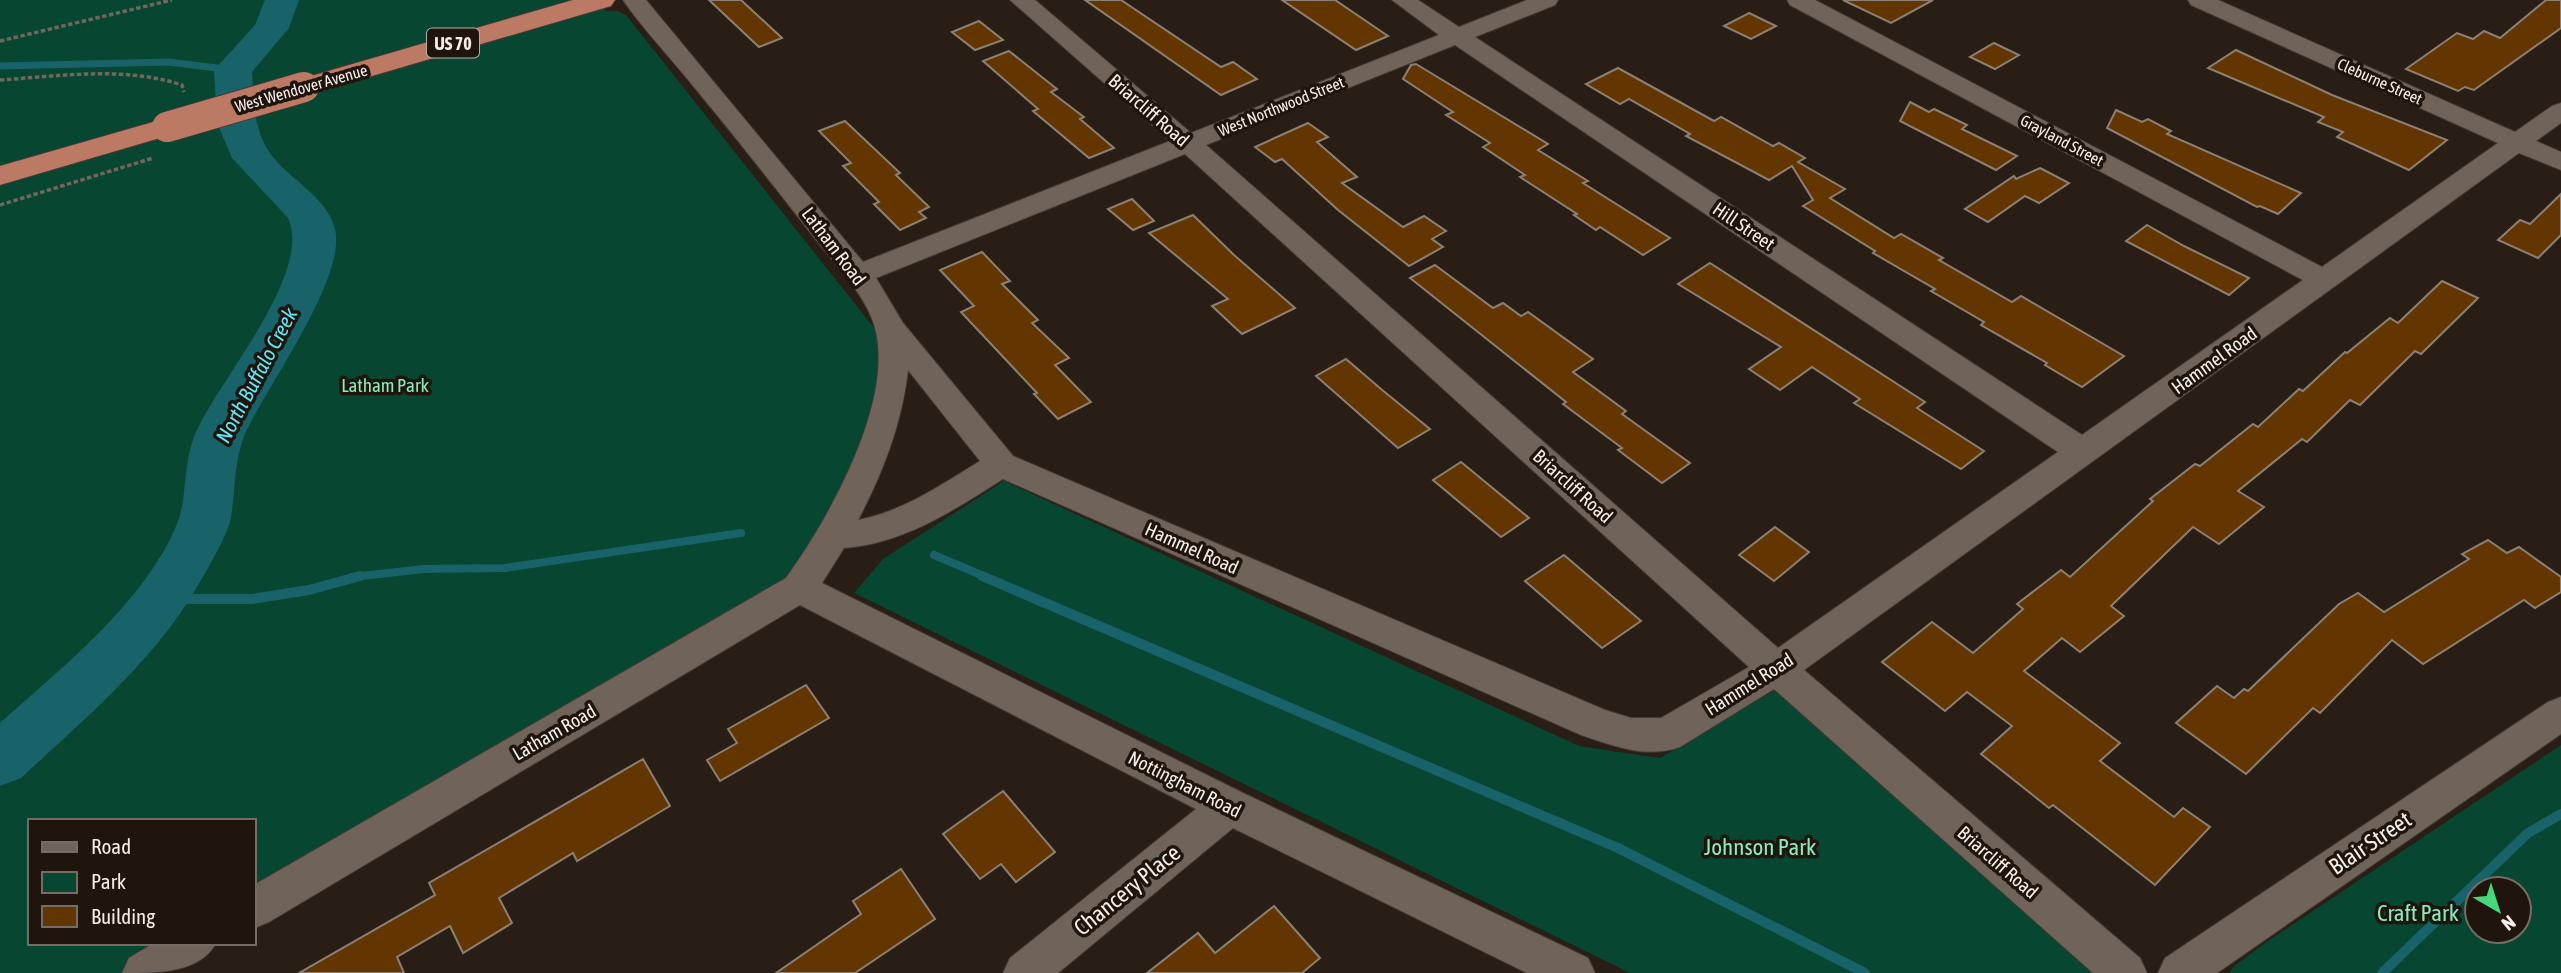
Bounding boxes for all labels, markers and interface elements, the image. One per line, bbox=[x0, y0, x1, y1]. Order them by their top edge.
road number: US 70 bbox=[427, 28, 479, 58]
street label: Cleburne Street bbox=[2335, 54, 2426, 108]
street label: West Wendover Avenue bbox=[233, 60, 369, 116]
street label: Briarcliff Road bbox=[1104, 69, 1194, 151]
street label: West Northwood Street bbox=[1215, 72, 1347, 139]
street label: Grayland Street bbox=[2017, 111, 2107, 170]
street label: Hill Street bbox=[1709, 197, 1779, 255]
street label: Latham Road bbox=[797, 203, 871, 289]
water label: North Buffalo Creek bbox=[210, 303, 302, 447]
street label: Hammel Road bbox=[2167, 322, 2261, 398]
park label: Latham Park bbox=[341, 374, 429, 396]
street label: Briarcliff Road bbox=[1529, 445, 1617, 527]
street label: Hammel Road bbox=[1142, 518, 1242, 578]
street label: Hammel Road bbox=[1701, 648, 1797, 720]
street label: Latham Road bbox=[509, 699, 599, 765]
street label: Nottingham Road bbox=[1125, 746, 1245, 822]
street label: Blair Street bbox=[2324, 806, 2416, 880]
legend bbox=[28, 819, 256, 945]
street label: Briarcliff Road bbox=[1953, 821, 2043, 903]
text: Road bbox=[91, 834, 131, 858]
park label: Johnson Park bbox=[1704, 834, 1816, 860]
street label: Chancery Place bbox=[1069, 839, 1185, 941]
text: Park bbox=[91, 869, 126, 893]
north arrow bbox=[2463, 875, 2533, 945]
park label: Craft Park bbox=[2377, 900, 2459, 926]
text: Building bbox=[91, 904, 155, 928]
text: N bbox=[2497, 911, 2520, 935]

